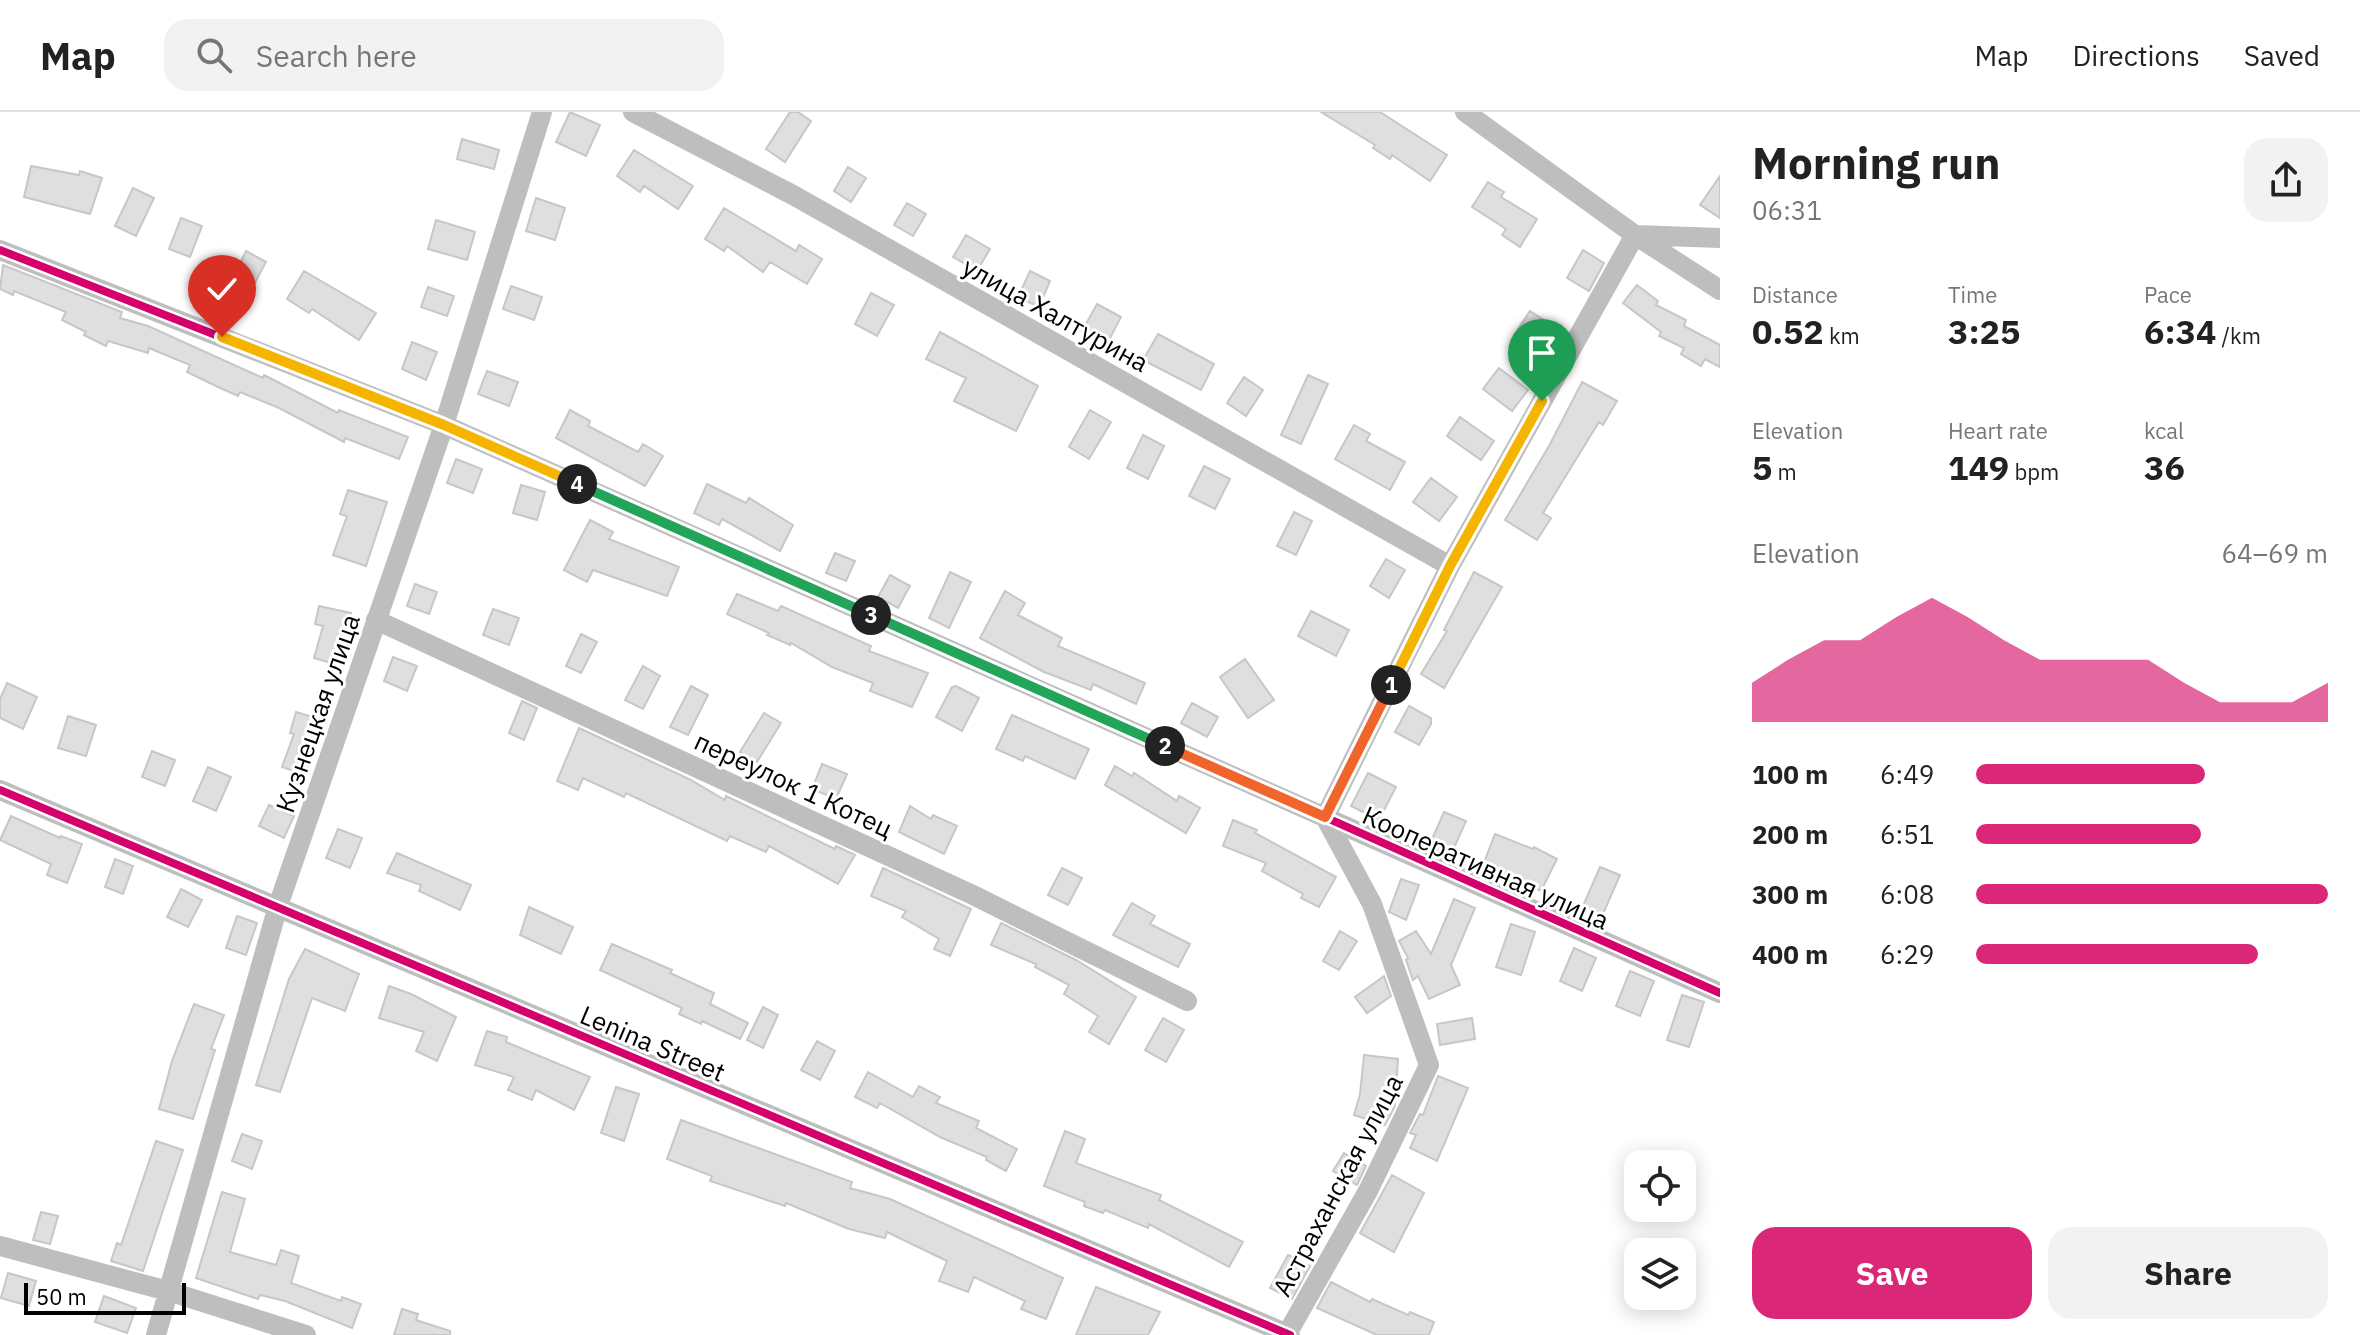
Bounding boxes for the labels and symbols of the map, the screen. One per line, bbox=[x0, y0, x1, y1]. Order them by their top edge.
street label: улица Халтурина bbox=[957, 249, 1155, 379]
pin bbox=[188, 255, 256, 337]
pin bbox=[1508, 319, 1576, 401]
pin: 4 bbox=[557, 464, 597, 504]
pin: 3 bbox=[851, 595, 891, 635]
street label: Кузнецкая улица bbox=[267, 609, 367, 817]
pin: 1 bbox=[1371, 665, 1411, 705]
street label: переулок 1 Котец bbox=[689, 723, 899, 845]
pin: 2 bbox=[1145, 726, 1185, 766]
street label: Кооперативная улица bbox=[1357, 797, 1615, 937]
street label: Lenina Street bbox=[575, 997, 731, 1089]
street label: Астраханская улица bbox=[1264, 1068, 1410, 1302]
scale bar bbox=[24, 1279, 186, 1315]

